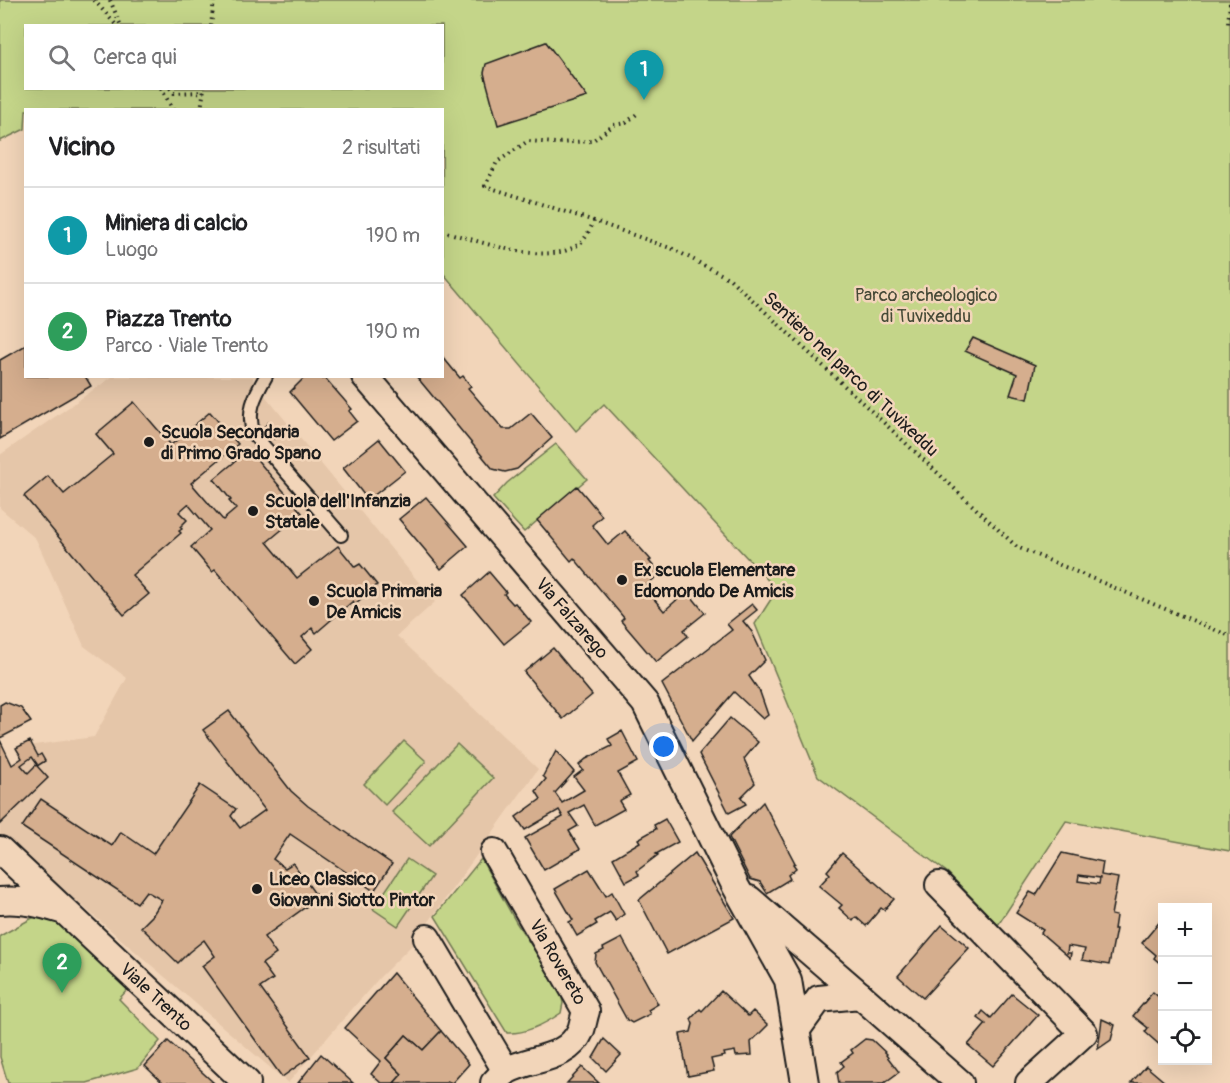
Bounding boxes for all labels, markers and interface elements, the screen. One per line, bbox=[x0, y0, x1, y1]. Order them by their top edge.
search box bbox=[24, 24, 444, 90]
icon: search bbox=[45, 41, 78, 74]
text: Cerca qui bbox=[93, 43, 177, 71]
pin: 1 bbox=[624, 51, 664, 100]
text: Vicino bbox=[48, 131, 115, 163]
text: 2 risultati bbox=[342, 135, 420, 160]
text: Miniera di calcio bbox=[105, 209, 248, 237]
text: 1 bbox=[64, 223, 71, 248]
text: 190 m bbox=[366, 223, 420, 248]
text: Luogo bbox=[105, 237, 158, 262]
park label: Parco archeologico di Tuvixeddu bbox=[855, 284, 998, 328]
street label: Sentiero nel parco di Tuvixeddu bbox=[758, 287, 943, 462]
text: Piazza Trento bbox=[105, 305, 232, 333]
text: 2 bbox=[62, 319, 73, 344]
text: 190 m bbox=[366, 319, 420, 344]
text: Parco · Viale Trento bbox=[105, 333, 268, 358]
place label: Scuola Secondaria di Primo Grado Spano bbox=[161, 421, 321, 465]
marker: Scuola Secondaria di Primo Grado Spano bbox=[142, 435, 156, 449]
place label: Scuola dell'Infanzia Statale bbox=[265, 490, 411, 534]
marker: Scuola dell'Infanzia Statale bbox=[246, 504, 260, 518]
place label: Ex scuola Elementare Edomondo De Amicis bbox=[634, 559, 796, 603]
street label: Via Falzarego bbox=[530, 573, 613, 664]
marker: Ex scuola Elementare Edomondo De Amicis bbox=[615, 573, 629, 587]
place label: Scuola Primaria De Amicis bbox=[326, 580, 443, 624]
marker: Scuola Primaria De Amicis bbox=[307, 594, 321, 608]
your location bbox=[649, 732, 678, 761]
place label: Liceo Classico Giovanni Siotto Pintor bbox=[269, 868, 436, 912]
marker: Liceo Classico Giovanni Siotto Pintor bbox=[250, 882, 264, 896]
map controls bbox=[1158, 903, 1212, 1065]
button: + bbox=[1158, 903, 1212, 957]
street label: Via Rovereto bbox=[524, 915, 591, 1010]
pin: 2 bbox=[42, 944, 82, 993]
button: − bbox=[1158, 957, 1212, 1011]
street label: Viale Trento bbox=[115, 958, 197, 1037]
button: locate bbox=[1158, 1011, 1212, 1065]

